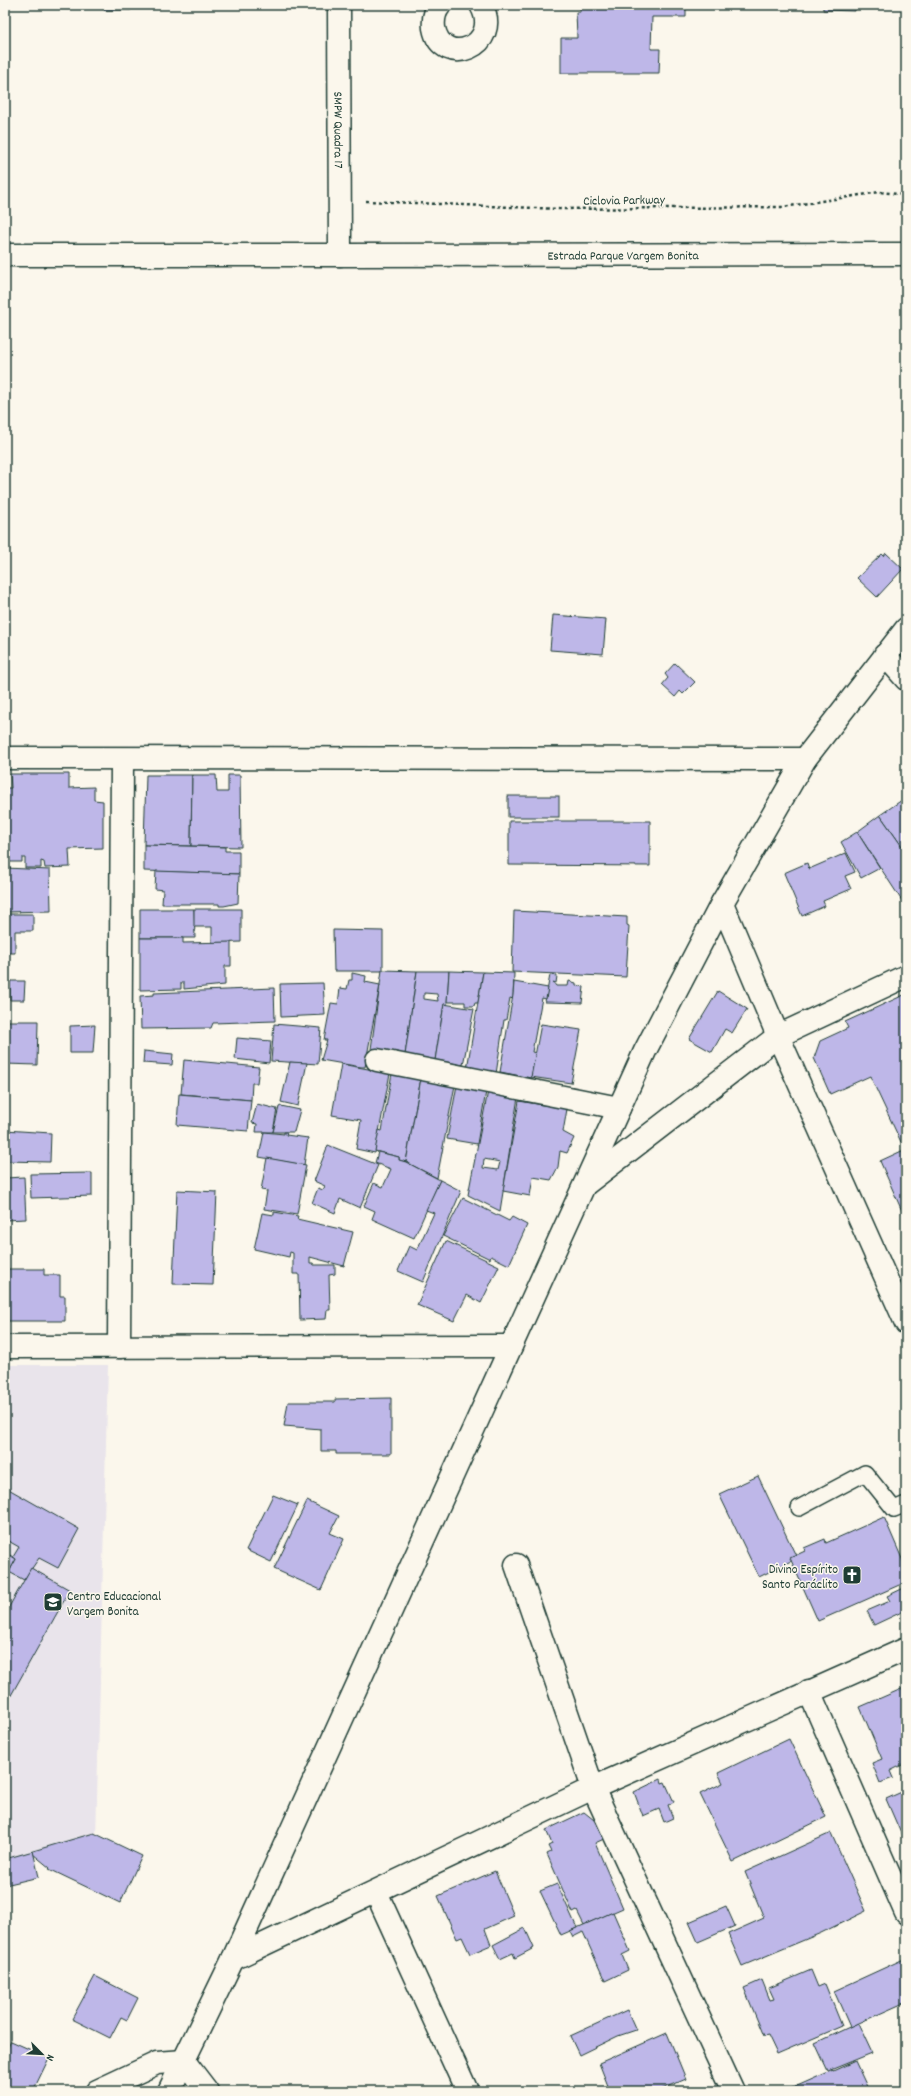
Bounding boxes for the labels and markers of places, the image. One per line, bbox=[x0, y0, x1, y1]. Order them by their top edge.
place label: Divino Espírito Santo Paráclito bbox=[762, 1561, 838, 1595]
church icon: Divino Espírito Santo Paráclito bbox=[841, 1564, 863, 1586]
place label: Centro Educacional Vargem Bonita bbox=[67, 1588, 161, 1622]
school or university icon: Centro Educacional Vargem Bonita bbox=[42, 1591, 64, 1613]

